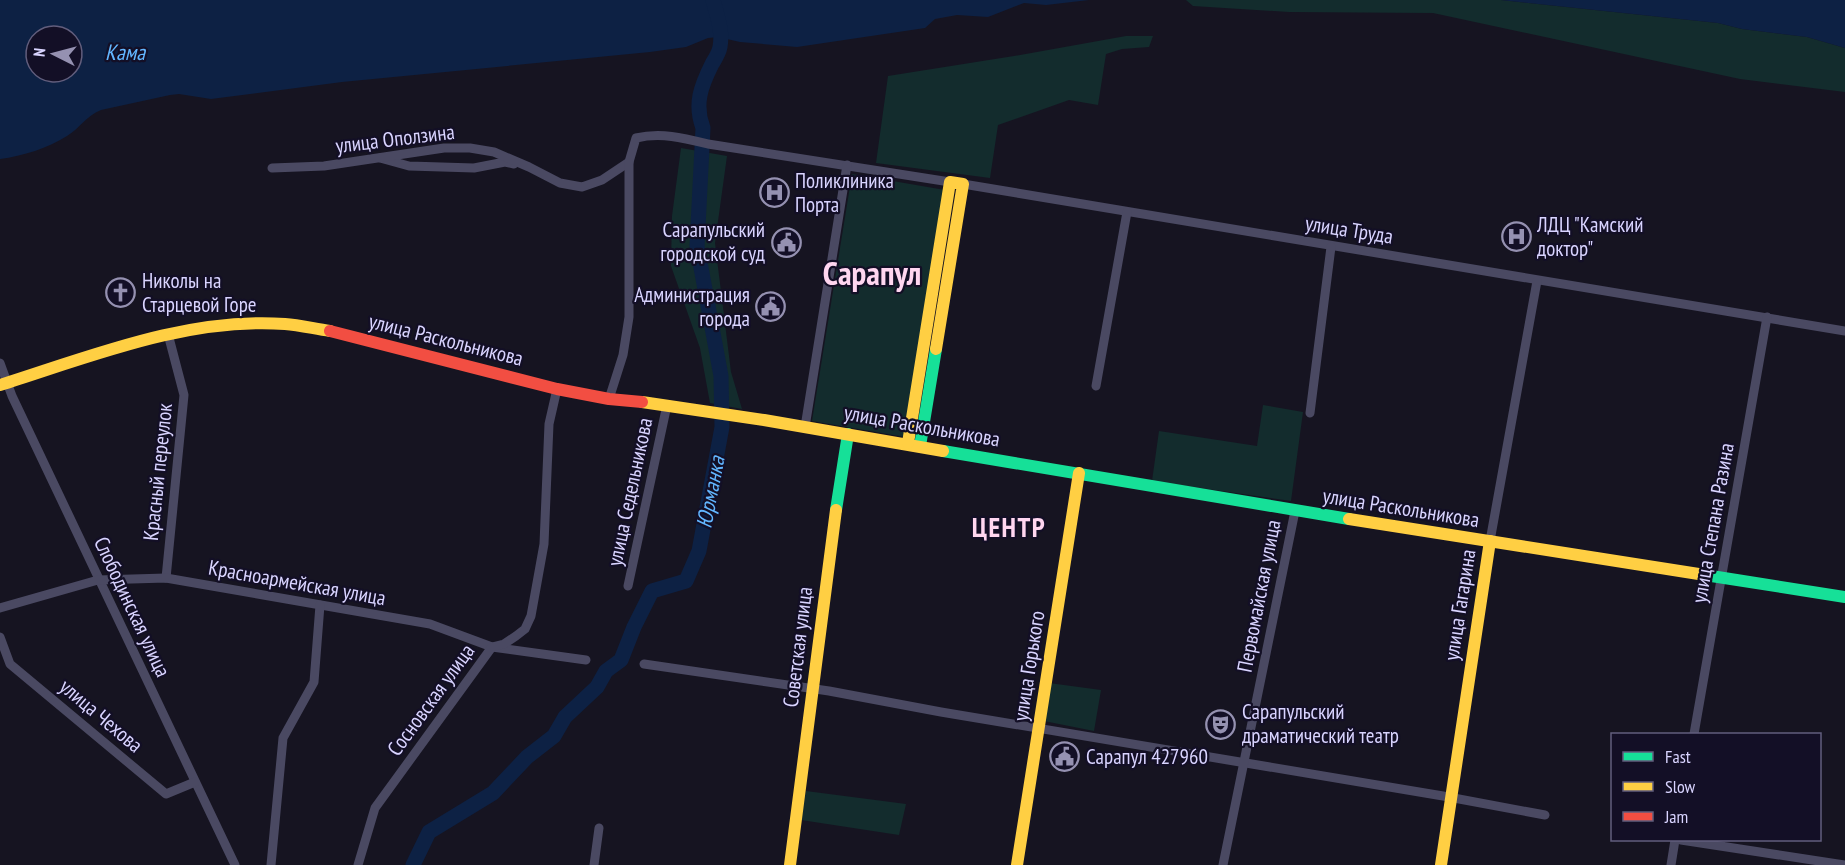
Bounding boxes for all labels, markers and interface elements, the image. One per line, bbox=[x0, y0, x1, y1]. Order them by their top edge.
north arrow bbox=[24, 24, 84, 84]
water label: Кама bbox=[105, 38, 146, 66]
text: N bbox=[29, 47, 49, 58]
street label: улица Оползина bbox=[334, 118, 456, 159]
place label: Поликлиника Порта bbox=[795, 167, 894, 218]
hospital icon: Поликлиника Порта bbox=[758, 177, 790, 209]
street label: улица Труда bbox=[1303, 209, 1395, 250]
place label: ЛДЦ "Камский доктор" bbox=[1536, 211, 1644, 262]
place label: Сарапульский городской суд bbox=[660, 216, 765, 267]
hospital icon: ЛДЦ "Камский доктор" bbox=[1500, 221, 1532, 253]
public building icon: Сарапульский городской суд bbox=[770, 226, 802, 258]
district label: Сарапул bbox=[823, 251, 921, 294]
place label: Николы на Старцевой Горе bbox=[142, 267, 256, 318]
church icon: Николы на Старцевой Горе bbox=[105, 277, 137, 309]
place label: Администрация города bbox=[634, 281, 750, 332]
public building icon: Администрация города bbox=[755, 291, 787, 323]
street label: улица Раскольникова bbox=[366, 307, 526, 372]
street label: улица Раскольникова bbox=[842, 398, 1002, 453]
street label: Красный переулок bbox=[137, 402, 178, 542]
street label: улица Седельникова bbox=[601, 415, 658, 569]
street label: улица Степана Разина bbox=[1685, 441, 1740, 605]
water label: Юрманка bbox=[689, 453, 731, 530]
street label: улица Раскольникова bbox=[1321, 482, 1481, 533]
district label: ЦЕНТР bbox=[972, 510, 1046, 544]
street label: Первомайская улица bbox=[1231, 517, 1287, 674]
street label: Слободинская улица bbox=[88, 532, 177, 681]
street label: улица Гагарина bbox=[1437, 547, 1482, 662]
street label: Красноармейская улица bbox=[206, 554, 388, 611]
street label: Советская улица bbox=[777, 585, 818, 709]
street label: улица Горького bbox=[1006, 609, 1051, 723]
street label: Сосновская улица bbox=[381, 638, 480, 761]
street label: улица Чехова bbox=[54, 673, 148, 758]
place label: Сарапульский драматический театр bbox=[1242, 698, 1399, 749]
theatre icon: Сарапульский драматический театр bbox=[1205, 708, 1237, 740]
legend bbox=[1611, 733, 1821, 841]
public building icon: Сарапул 427960 bbox=[1049, 741, 1081, 773]
place label: Сарапул 427960 bbox=[1086, 743, 1208, 770]
text: Fast bbox=[1665, 745, 1691, 768]
text: Slow bbox=[1665, 775, 1696, 798]
text: Jam bbox=[1664, 805, 1688, 828]

